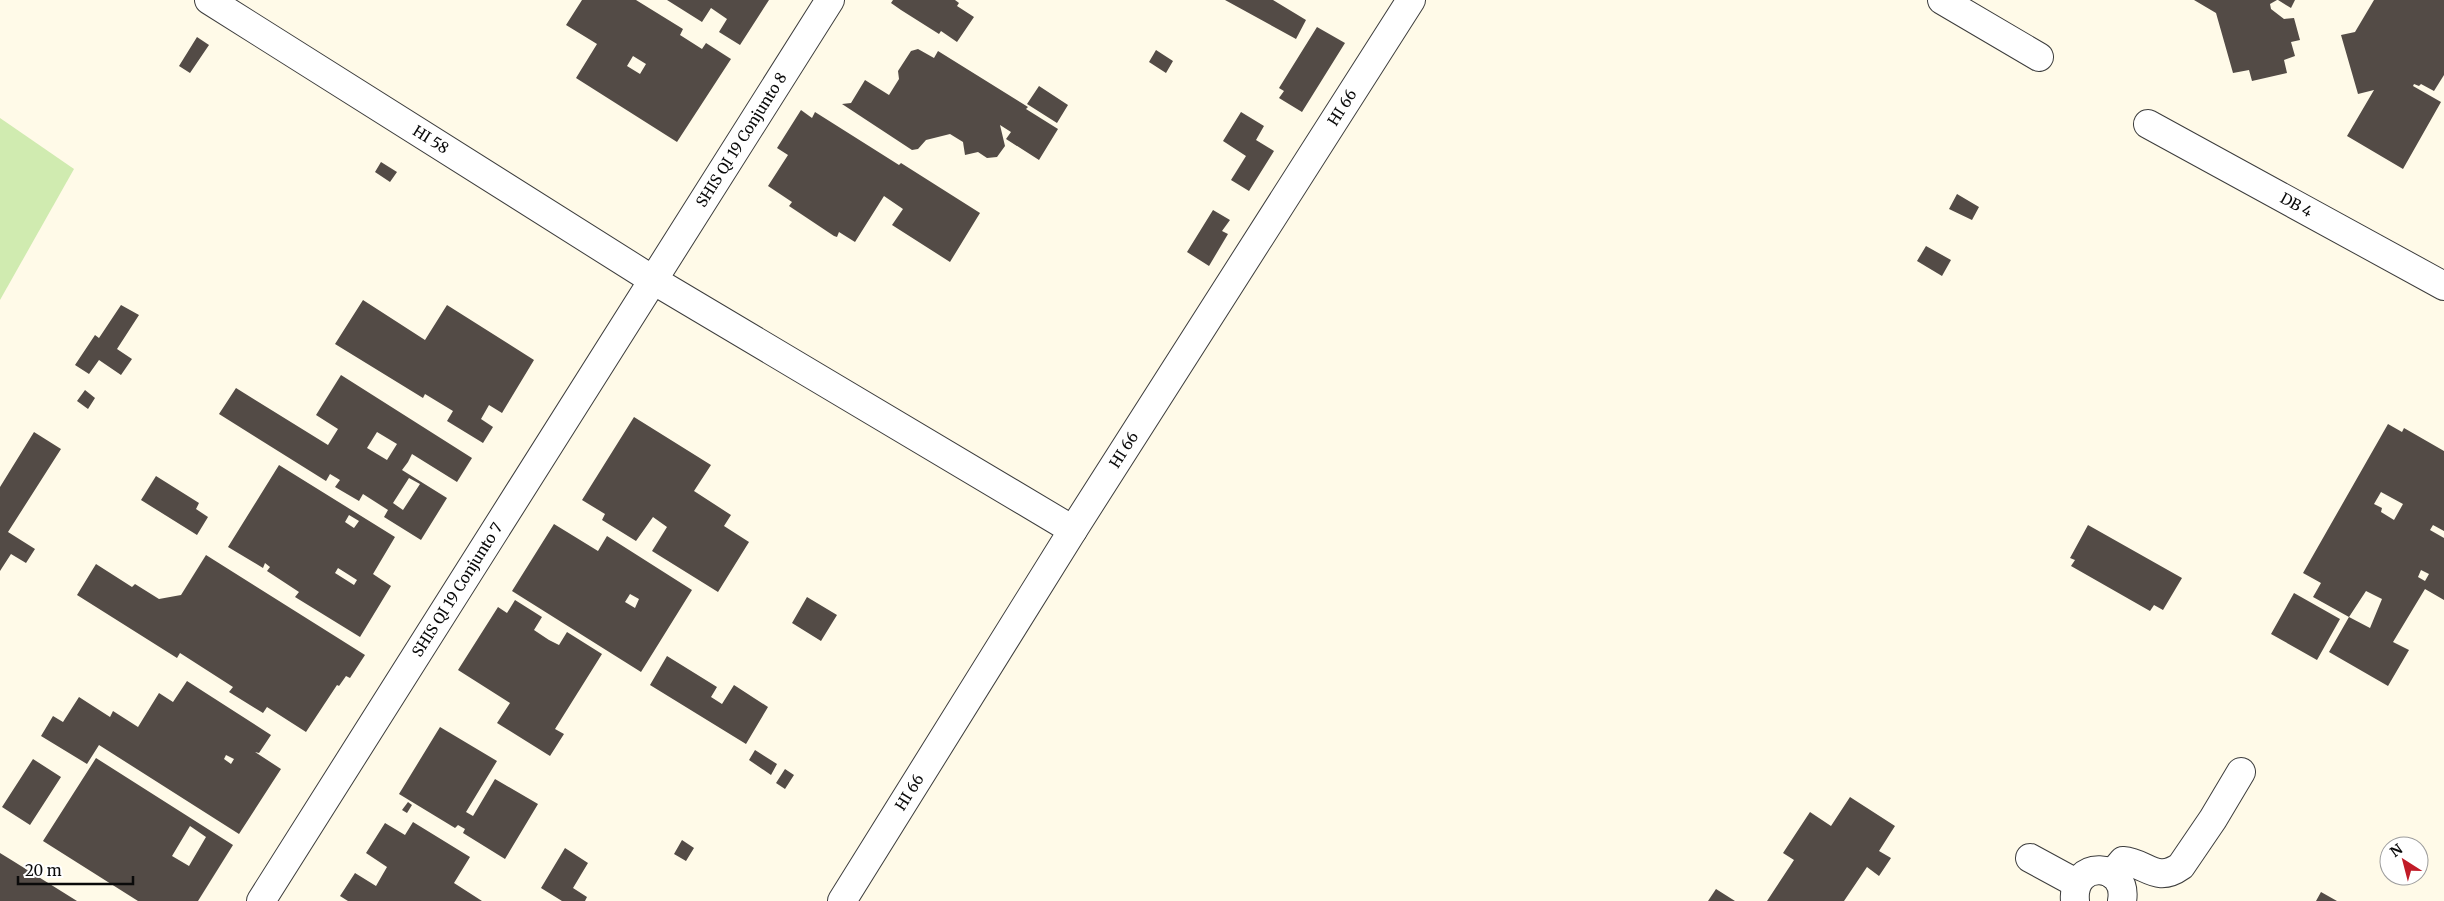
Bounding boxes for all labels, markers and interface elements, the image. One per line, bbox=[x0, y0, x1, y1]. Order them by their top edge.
street label: SHIS QI 19 Conjunto 8 bbox=[692, 69, 791, 210]
street label: HI 66 bbox=[1323, 86, 1361, 129]
street label: HI 58 bbox=[409, 121, 452, 158]
street label: DB 4 bbox=[2277, 188, 2316, 221]
street label: HI 66 bbox=[1105, 428, 1142, 471]
street label: SHIS QI 19 Conjunto 7 bbox=[408, 519, 507, 660]
street label: HI 66 bbox=[891, 770, 928, 814]
north arrow bbox=[2379, 836, 2429, 886]
text: N bbox=[2387, 840, 2406, 861]
scale bar bbox=[18, 854, 132, 886]
text: 20 m bbox=[25, 861, 62, 880]

